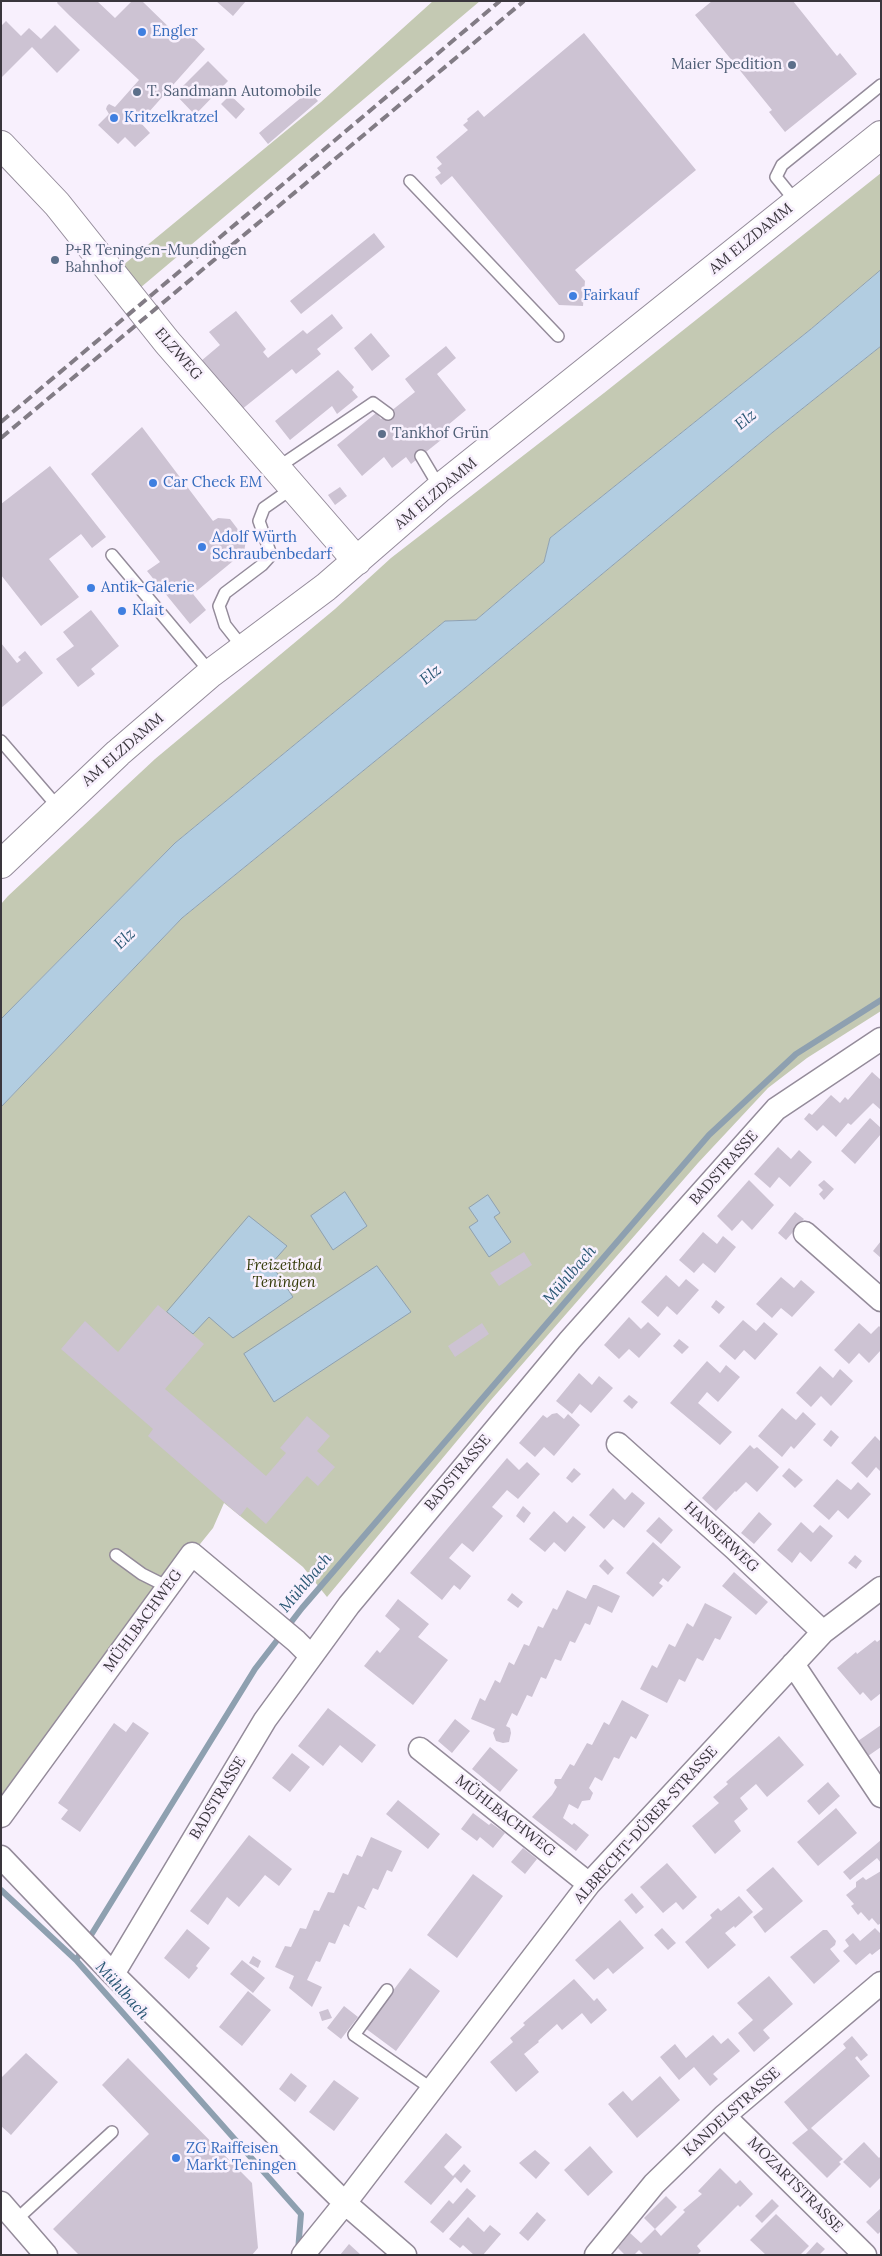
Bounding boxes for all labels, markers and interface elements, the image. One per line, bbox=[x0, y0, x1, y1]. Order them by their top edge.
place label: Engler bbox=[152, 23, 198, 41]
marker: Engler bbox=[136, 26, 148, 38]
place label: Maier Spedition bbox=[671, 56, 782, 74]
marker: Maier Spedition bbox=[786, 59, 798, 71]
place label: T. Sandmann Automobile bbox=[147, 83, 321, 101]
marker: T. Sandmann Automobile bbox=[131, 86, 143, 98]
place label: Kritzelkratzel bbox=[124, 109, 218, 127]
marker: Kritzelkratzel bbox=[108, 112, 120, 124]
street label: AM ELZDAMM bbox=[706, 200, 796, 278]
place label: P+R Teningen-Mundingen Bahnhof bbox=[65, 242, 247, 277]
marker: P+R Teningen-Mundingen Bahnhof bbox=[49, 254, 61, 266]
place label: Fairkauf bbox=[583, 287, 639, 305]
marker: Fairkauf bbox=[567, 290, 579, 302]
street label: ELZWEG bbox=[151, 324, 205, 384]
water label: Elz bbox=[731, 406, 761, 434]
place label: Tankhof Grün bbox=[392, 425, 489, 443]
marker: Tankhof Grün bbox=[376, 428, 388, 440]
street label: AM ELZDAMM bbox=[391, 454, 481, 534]
place label: Car Check EM bbox=[163, 474, 262, 492]
marker: Car Check EM bbox=[147, 477, 159, 489]
place label: Adolf Würth Schraubenbedarf bbox=[212, 529, 331, 564]
marker: Adolf Würth Schraubenbedarf bbox=[196, 541, 208, 553]
place label: Antik-Galerie bbox=[101, 579, 195, 597]
marker: Antik-Galerie bbox=[85, 582, 97, 594]
place label: Klait bbox=[132, 602, 164, 620]
marker: Klait bbox=[116, 605, 128, 617]
water label: Elz bbox=[416, 661, 446, 689]
street label: AM ELZDAMM bbox=[79, 710, 167, 790]
water label: Elz bbox=[110, 924, 140, 954]
street label: BADSTRASSE bbox=[686, 1127, 762, 1209]
water label: Mühlbach bbox=[539, 1242, 601, 1308]
park label: Freizeitbad Teningen bbox=[246, 1257, 322, 1292]
street label: BADSTRASSE bbox=[421, 1431, 495, 1515]
street label: HANSERWEG bbox=[680, 1498, 762, 1576]
water label: Mühlbach bbox=[276, 1549, 336, 1617]
street label: MÜHLBACHWEG bbox=[100, 1567, 186, 1675]
street label: ALBRECHT-DÜRER-STRASSE bbox=[571, 1743, 721, 1907]
street label: BADSTRASSE bbox=[186, 1753, 250, 1843]
street label: MÜHLBACHWEG bbox=[452, 1772, 558, 1860]
water label: Mühlbach bbox=[91, 1958, 153, 2024]
street label: KANDELSTRASSE bbox=[680, 2064, 784, 2160]
street label: MOZARTSTRASSE bbox=[744, 2134, 846, 2236]
place label: ZG Raiffeisen Markt Teningen bbox=[186, 2140, 297, 2175]
marker: ZG Raiffeisen Markt Teningen bbox=[170, 2152, 182, 2164]

